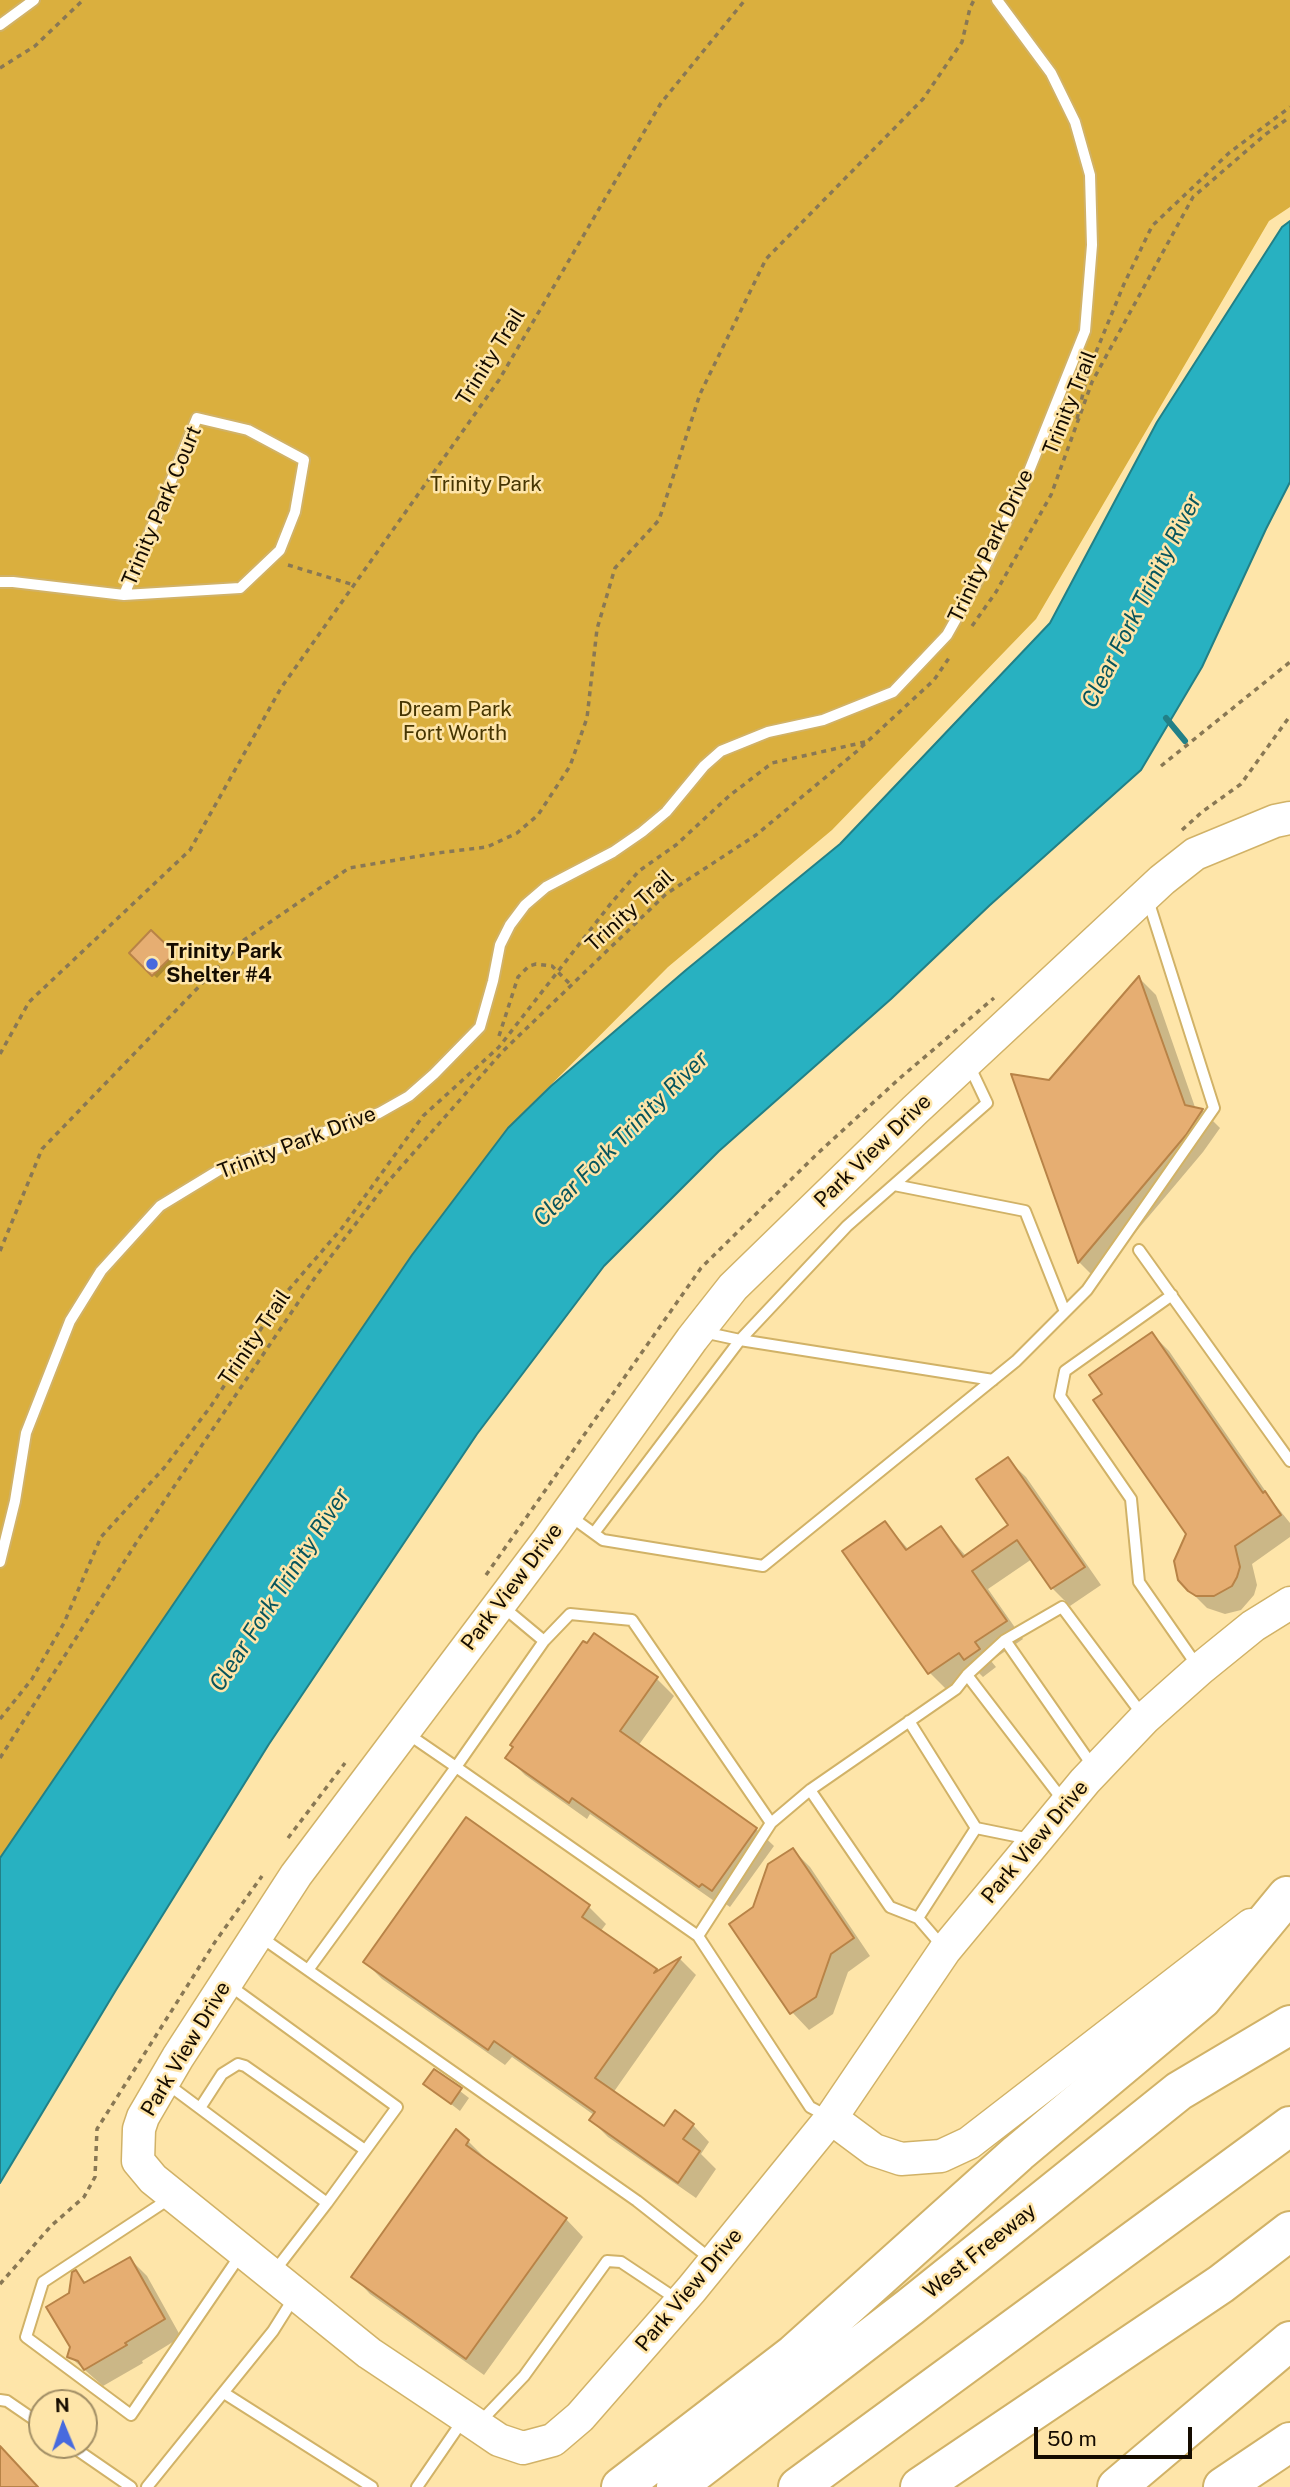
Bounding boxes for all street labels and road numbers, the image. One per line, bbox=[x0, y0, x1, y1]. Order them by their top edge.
street label: Trinity Trail bbox=[451, 304, 531, 410]
street label: Trinity Trail bbox=[1038, 347, 1102, 459]
street label: Trinity Park Court bbox=[117, 422, 207, 590]
street label: Trinity Park Drive bbox=[943, 465, 1039, 627]
street label: Trinity Trail bbox=[581, 865, 679, 957]
street label: Park View Drive bbox=[809, 1089, 937, 1213]
street label: Trinity Park Drive bbox=[214, 1101, 380, 1185]
street label: Trinity Trail bbox=[214, 1285, 296, 1391]
street label: Park View Drive bbox=[456, 1518, 568, 1656]
street label: Park View Drive bbox=[976, 1775, 1094, 1909]
street label: Park View Drive bbox=[136, 1977, 236, 2121]
street label: West Freeway bbox=[919, 2198, 1041, 2304]
street label: Park View Drive bbox=[630, 2223, 748, 2357]

